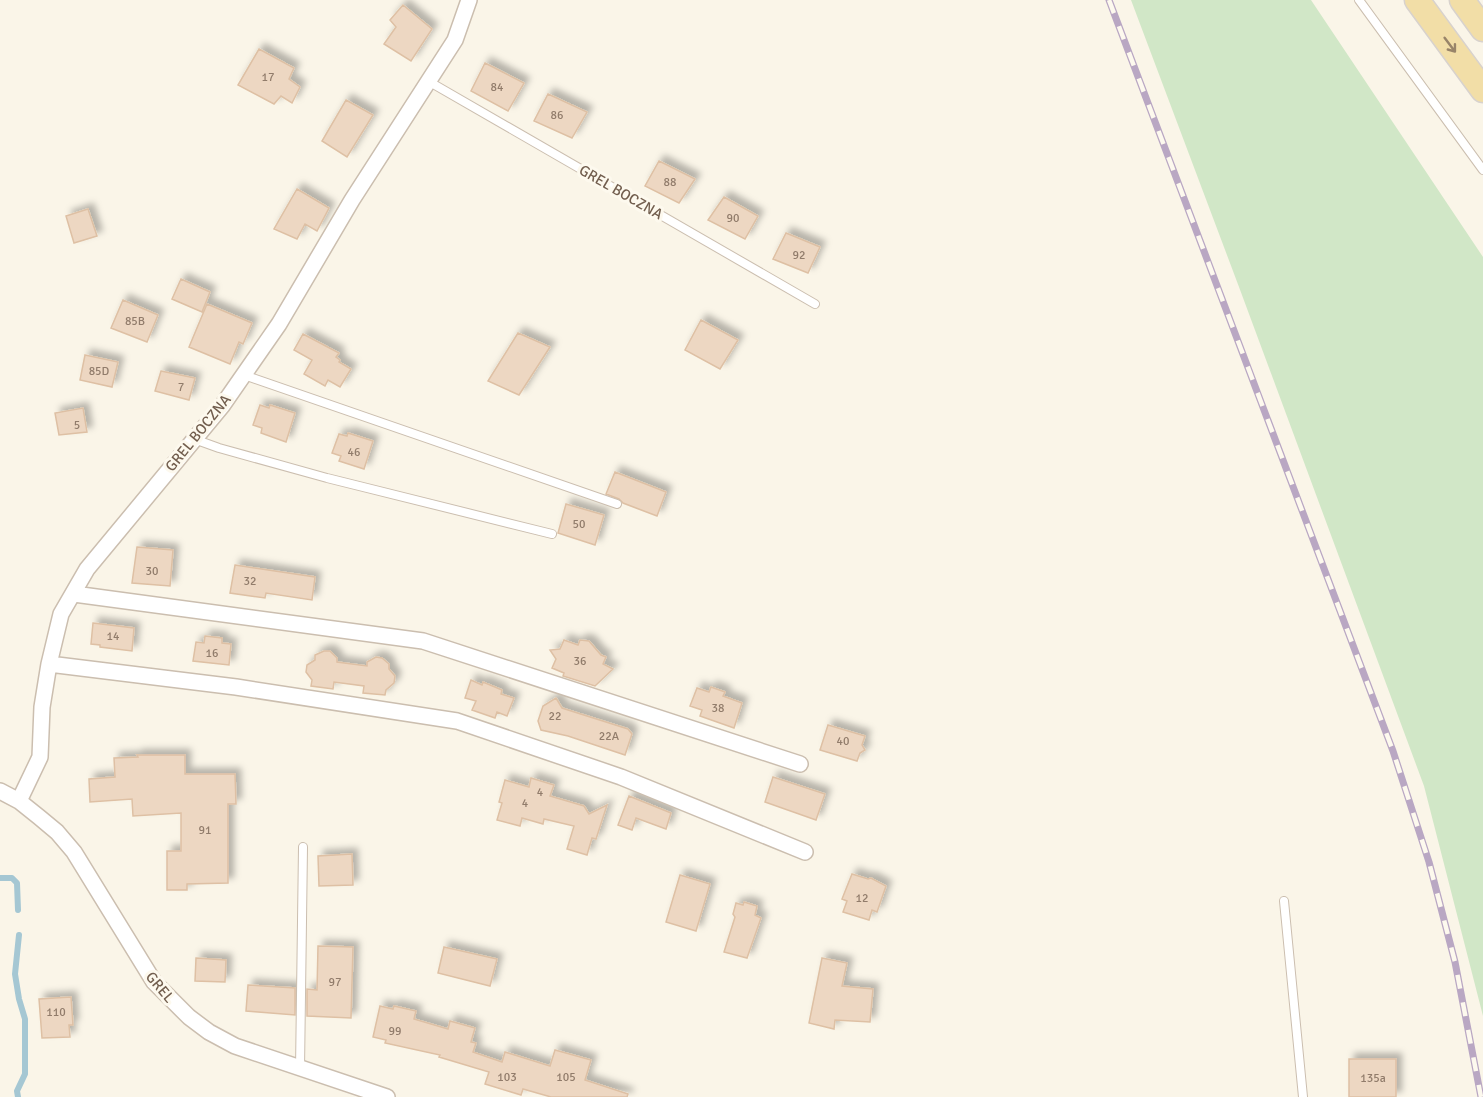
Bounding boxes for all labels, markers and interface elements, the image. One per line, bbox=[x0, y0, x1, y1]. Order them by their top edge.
one-way arrow bbox=[1443, 37, 1456, 53]
house number: 17 bbox=[262, 70, 274, 85]
house number: 84 bbox=[491, 80, 504, 95]
house number: 86 bbox=[551, 108, 563, 123]
street label: GREL BOCZNA bbox=[576, 161, 666, 223]
house number: 88 bbox=[664, 175, 676, 190]
house number: 90 bbox=[727, 211, 739, 226]
house number: 92 bbox=[793, 248, 805, 263]
house number: 85B bbox=[125, 314, 145, 329]
house number: 85D bbox=[89, 364, 110, 379]
house number: 7 bbox=[178, 380, 184, 395]
street label: GREL BOCZNA bbox=[161, 391, 235, 475]
house number: 5 bbox=[74, 418, 80, 433]
house number: 46 bbox=[348, 445, 360, 460]
house number: 50 bbox=[573, 517, 585, 532]
house number: 30 bbox=[146, 564, 158, 579]
house number: 32 bbox=[244, 574, 256, 589]
house number: 14 bbox=[107, 629, 120, 644]
house number: 16 bbox=[206, 646, 218, 661]
house number: 36 bbox=[574, 654, 586, 669]
house number: 38 bbox=[712, 701, 724, 716]
house number: 22 bbox=[549, 709, 561, 724]
house number: 22A bbox=[599, 729, 620, 744]
house number: 40 bbox=[837, 734, 849, 749]
house number: 4 bbox=[537, 785, 544, 800]
house number: 4 bbox=[522, 796, 529, 811]
house number: 91 bbox=[199, 823, 211, 838]
house number: 12 bbox=[856, 891, 868, 906]
street label: GREL bbox=[142, 968, 178, 1006]
house number: 97 bbox=[329, 975, 341, 990]
house number: 110 bbox=[46, 1005, 66, 1020]
house number: 99 bbox=[389, 1024, 401, 1039]
house number: 103 bbox=[497, 1070, 517, 1085]
house number: 105 bbox=[556, 1070, 576, 1085]
house number: 135a bbox=[1360, 1071, 1386, 1086]

